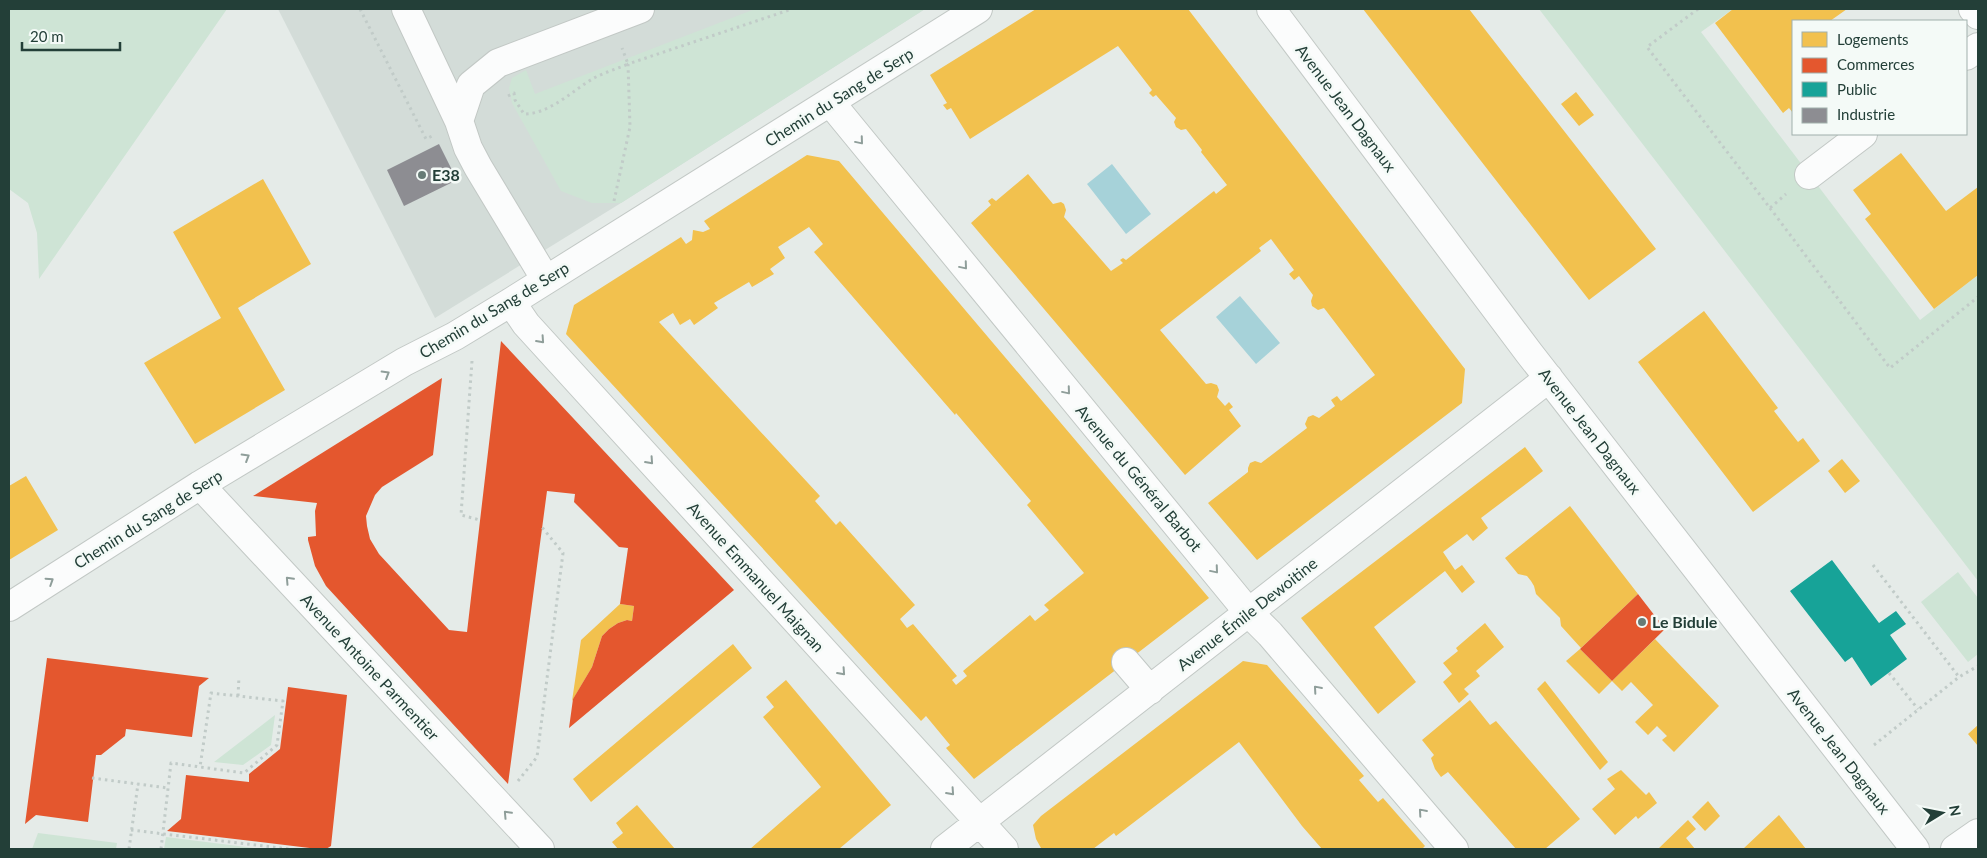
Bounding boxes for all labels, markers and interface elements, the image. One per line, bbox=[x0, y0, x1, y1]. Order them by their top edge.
scale bar bbox=[22, 20, 120, 52]
legend bbox=[1792, 20, 1967, 135]
text: 20 m bbox=[30, 27, 64, 45]
text: Logements bbox=[1837, 30, 1909, 48]
street label: Avenue Jean Dagnaux bbox=[1292, 40, 1400, 175]
street label: Chemin du Sang de Serp bbox=[761, 43, 916, 150]
text: Commerces bbox=[1837, 55, 1915, 73]
text: Public bbox=[1837, 80, 1877, 98]
text: Industrie bbox=[1837, 105, 1895, 123]
one-way arrow bbox=[854, 135, 863, 144]
place label: E38 bbox=[432, 165, 460, 184]
marker: E38 bbox=[416, 169, 428, 181]
street label: Chemin du Sang de Serp bbox=[415, 257, 572, 362]
one-way arrow bbox=[958, 260, 966, 269]
one-way arrow bbox=[535, 335, 544, 344]
street label: Avenue Jean Dagnaux bbox=[1535, 364, 1645, 497]
one-way arrow bbox=[380, 370, 389, 380]
one-way arrow bbox=[1062, 386, 1071, 395]
street label: Avenue du Général Barbot bbox=[1072, 400, 1206, 555]
one-way arrow bbox=[241, 453, 250, 463]
one-way arrow bbox=[644, 455, 653, 464]
street label: Chemin du Sang de Serp bbox=[70, 465, 225, 572]
street label: Avenue Emmanuel Maignan bbox=[684, 498, 829, 656]
street label: Avenue Émile Dewoitine bbox=[1173, 553, 1320, 674]
one-way arrow bbox=[1210, 565, 1219, 574]
one-way arrow bbox=[286, 576, 295, 585]
one-way arrow bbox=[44, 578, 53, 587]
street label: Avenue Antoine Parmentier bbox=[297, 589, 444, 744]
place label: Le Bidule bbox=[1652, 612, 1718, 631]
marker: Le Bidule bbox=[1636, 616, 1648, 628]
one-way arrow bbox=[836, 666, 845, 675]
street label: Avenue Jean Dagnaux bbox=[1784, 684, 1894, 817]
one-way arrow bbox=[1314, 686, 1322, 695]
one-way arrow bbox=[945, 787, 954, 796]
north arrow bbox=[1917, 788, 1967, 838]
text: N bbox=[1946, 804, 1965, 817]
one-way arrow bbox=[1419, 809, 1428, 818]
one-way arrow bbox=[504, 810, 513, 819]

